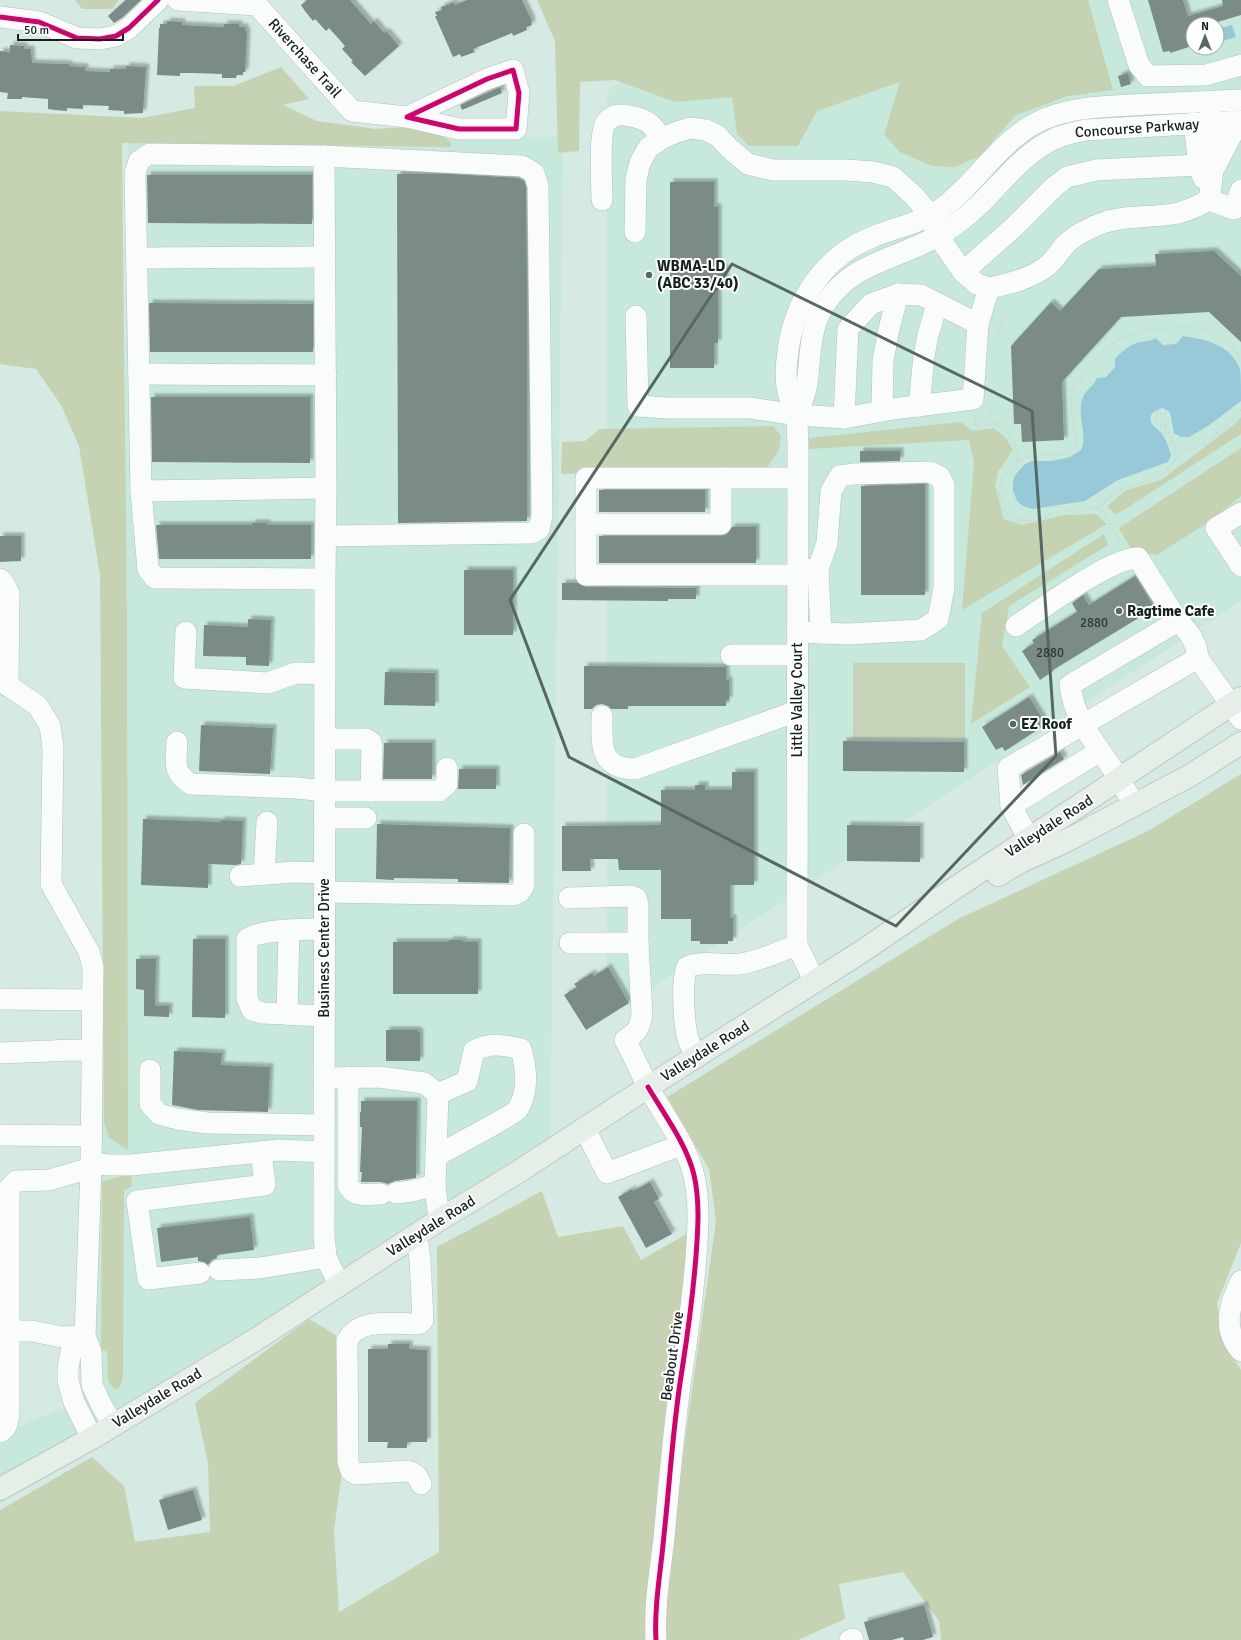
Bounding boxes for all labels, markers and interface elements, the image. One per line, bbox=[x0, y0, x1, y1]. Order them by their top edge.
street label: Riverchase Trail bbox=[265, 15, 345, 101]
scale bar bbox=[18, 16, 123, 42]
north arrow bbox=[1185, 16, 1225, 56]
text: N bbox=[1201, 20, 1209, 33]
text: 50 m bbox=[24, 23, 49, 38]
street label: Concourse Parkway bbox=[1074, 115, 1200, 141]
place label: WBMA-LD (ABC 33/40) bbox=[657, 257, 739, 292]
marker: WBMA-LD (ABC 33/40) bbox=[644, 270, 654, 280]
place label: Ragtime Cafe bbox=[1127, 602, 1214, 620]
marker: Ragtime Cafe bbox=[1114, 606, 1124, 616]
house number: 2880 bbox=[1080, 615, 1108, 631]
street label: Little Valley Court bbox=[788, 643, 806, 757]
house number: 2880 bbox=[1036, 645, 1064, 661]
place label: EZ Roof bbox=[1021, 715, 1073, 733]
marker: EZ Roof bbox=[1008, 719, 1018, 729]
street label: Valleydale Road bbox=[1002, 791, 1096, 861]
street label: Business Center Drive bbox=[315, 878, 333, 1018]
street label: Valleydale Road bbox=[657, 1017, 753, 1085]
street label: Valleydale Road bbox=[383, 1192, 479, 1260]
street label: Beabout Drive bbox=[657, 1310, 687, 1402]
street label: Valleydale Road bbox=[109, 1364, 205, 1432]

